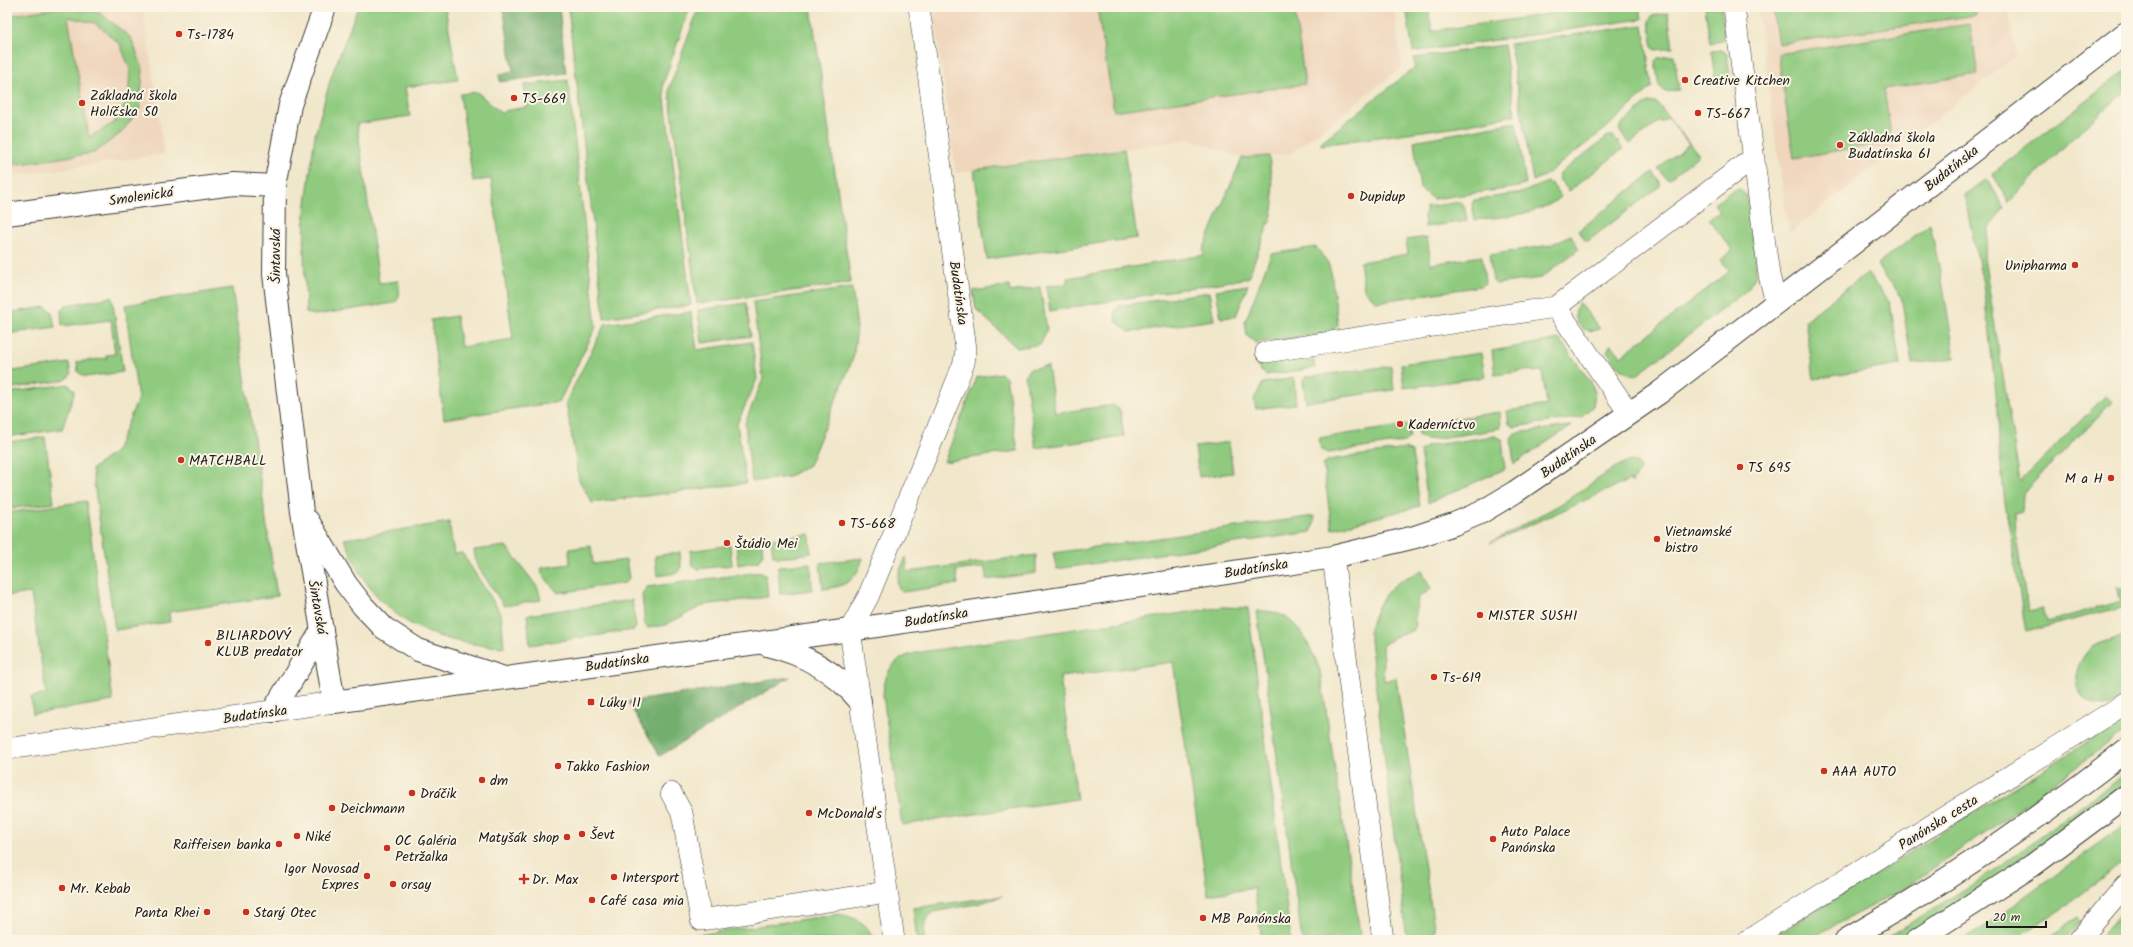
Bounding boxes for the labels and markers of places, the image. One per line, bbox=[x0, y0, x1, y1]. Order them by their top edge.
place label: Ts-1784 bbox=[187, 24, 234, 46]
marker: Ts-1784 bbox=[174, 29, 184, 39]
place label: Creative Kitchen bbox=[1693, 70, 1790, 92]
marker: Creative Kitchen bbox=[1680, 75, 1690, 85]
place label: Základná škola Holíčska 50 bbox=[90, 85, 177, 123]
place label: TS-669 bbox=[522, 88, 566, 110]
marker: TS-669 bbox=[509, 93, 519, 103]
marker: Základná škola Holíčska 50 bbox=[77, 98, 87, 108]
place label: TS-667 bbox=[1706, 103, 1750, 125]
marker: TS-667 bbox=[1693, 108, 1703, 118]
place label: Základná škola Budatínska 61 bbox=[1848, 127, 1935, 165]
marker: Základná škola Budatínska 61 bbox=[1835, 140, 1845, 150]
place label: Dupidup bbox=[1359, 186, 1406, 208]
marker: Dupidup bbox=[1346, 191, 1356, 201]
place label: Unipharma bbox=[2005, 255, 2067, 277]
marker: Unipharma bbox=[2070, 260, 2080, 270]
place label: Kaderníctvo bbox=[1408, 414, 1475, 436]
marker: Kaderníctvo bbox=[1395, 419, 1405, 429]
place label: MATCHBALL bbox=[189, 450, 267, 472]
marker: MATCHBALL bbox=[176, 455, 186, 465]
place label: TS 695 bbox=[1748, 457, 1792, 479]
marker: TS 695 bbox=[1735, 462, 1745, 472]
place label: M a H bbox=[2065, 468, 2103, 490]
marker: M a H bbox=[2106, 473, 2116, 483]
place label: TS-668 bbox=[850, 513, 896, 535]
marker: TS-668 bbox=[837, 518, 847, 528]
place label: Vietnamské bistro bbox=[1665, 521, 1732, 559]
place label: Štúdio Mei bbox=[735, 533, 798, 555]
marker: Vietnamské bistro bbox=[1652, 534, 1662, 544]
marker: Štúdio Mei bbox=[722, 538, 732, 548]
place label: MISTER SUSHI bbox=[1488, 605, 1577, 627]
marker: MISTER SUSHI bbox=[1475, 610, 1485, 620]
place label: BILIARDOVÝ KLUB predator bbox=[216, 625, 304, 663]
marker: BILIARDOVÝ KLUB predator bbox=[203, 638, 213, 648]
place label: Ts-619 bbox=[1442, 667, 1481, 689]
marker: Ts-619 bbox=[1429, 672, 1439, 682]
place label: Lúky II bbox=[599, 692, 641, 714]
marker: Lúky II bbox=[586, 697, 596, 707]
place label: Takko Fashion bbox=[566, 756, 650, 778]
marker: Takko Fashion bbox=[553, 761, 563, 771]
place label: AAA AUTO bbox=[1832, 761, 1897, 783]
marker: AAA AUTO bbox=[1819, 766, 1829, 776]
place label: dm bbox=[490, 770, 508, 792]
marker: dm bbox=[477, 775, 487, 785]
place label: Dráčik bbox=[420, 783, 457, 805]
marker: Dráčik bbox=[407, 788, 417, 798]
place label: Deichmann bbox=[340, 798, 405, 820]
marker: Deichmann bbox=[327, 803, 337, 813]
place label: McDonald's bbox=[817, 803, 882, 825]
marker: McDonald's bbox=[804, 808, 814, 818]
place label: Auto Palace Panónska bbox=[1501, 821, 1571, 859]
place label: Ševt bbox=[590, 824, 616, 846]
place label: Niké bbox=[305, 826, 331, 848]
place label: Matyšák shop bbox=[478, 827, 559, 849]
marker: Ševt bbox=[577, 829, 587, 839]
place label: OC Galéria Petržalka bbox=[395, 830, 457, 868]
marker: Niké bbox=[292, 831, 302, 841]
marker: Matyšák shop bbox=[562, 832, 572, 842]
place label: Raiffeisen banka bbox=[173, 834, 271, 856]
marker: Auto Palace Panónska bbox=[1488, 834, 1498, 844]
marker: Raiffeisen banka bbox=[274, 839, 284, 849]
marker: OC Galéria Petržalka bbox=[382, 843, 392, 853]
place label: Igor Novosad Expres bbox=[284, 858, 360, 896]
place label: Intersport bbox=[622, 867, 680, 889]
place label: Dr. Max bbox=[532, 869, 579, 891]
marker: Igor Novosad Expres bbox=[362, 871, 372, 881]
marker: Intersport bbox=[609, 872, 619, 882]
place label: orsay bbox=[401, 874, 432, 896]
marker: Dr. Max bbox=[519, 874, 529, 884]
place label: Mr. Kebab bbox=[70, 878, 131, 900]
marker: orsay bbox=[388, 879, 398, 889]
marker: Mr. Kebab bbox=[57, 883, 67, 893]
place label: Café casa mia bbox=[600, 890, 684, 912]
marker: Café casa mia bbox=[587, 895, 597, 905]
place label: Panta Rhei bbox=[134, 902, 200, 924]
place label: Starý Otec bbox=[254, 902, 317, 924]
marker: Panta Rhei bbox=[202, 907, 212, 917]
marker: Starý Otec bbox=[241, 907, 251, 917]
place label: MB Panónska bbox=[1211, 908, 1291, 930]
marker: MB Panónska bbox=[1198, 913, 1208, 923]

